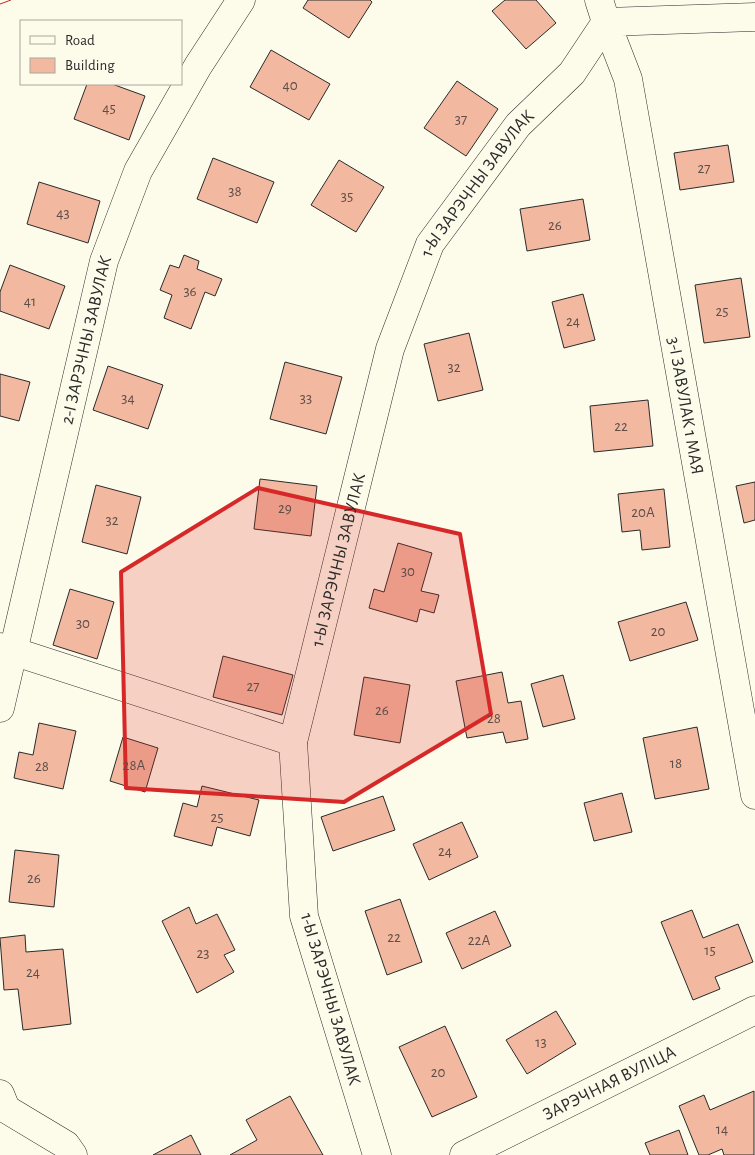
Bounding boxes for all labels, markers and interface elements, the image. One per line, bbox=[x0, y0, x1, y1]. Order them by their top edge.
legend bbox=[20, 20, 182, 85]
text: Road bbox=[65, 33, 95, 48]
text: Building bbox=[65, 58, 115, 73]
house number: 40 bbox=[282, 78, 298, 93]
house number: 45 bbox=[102, 101, 116, 116]
street label: 1-Ы ЗАРЭЧНЫ ЗАВУЛАК bbox=[418, 106, 538, 259]
house number: 37 bbox=[455, 112, 467, 127]
house number: 27 bbox=[697, 161, 711, 176]
house number: 38 bbox=[228, 184, 242, 199]
house number: 35 bbox=[341, 189, 353, 204]
house number: 43 bbox=[56, 206, 70, 221]
house number: 26 bbox=[548, 218, 562, 233]
street label: 2-І ЗАРЭЧНЫ ЗАВУЛАК bbox=[58, 253, 115, 426]
house number: 36 bbox=[183, 284, 197, 299]
house number: 41 bbox=[24, 294, 36, 309]
house number: 25 bbox=[715, 304, 729, 319]
house number: 24 bbox=[566, 314, 580, 329]
street label: 3-І ЗАВУЛАК 1 МАЯ bbox=[664, 336, 706, 476]
house number: 32 bbox=[447, 360, 461, 375]
house number: 34 bbox=[121, 391, 135, 406]
house number: 33 bbox=[300, 391, 312, 406]
house number: 22 bbox=[614, 419, 628, 434]
street label: 1-Ы ЗАРЭЧНЫ ЗАВУЛАК bbox=[309, 471, 369, 649]
house number: 29 bbox=[278, 501, 292, 516]
house number: 20А bbox=[631, 505, 655, 520]
house number: 32 bbox=[105, 513, 119, 528]
house number: 30 bbox=[401, 564, 415, 579]
house number: 30 bbox=[76, 616, 90, 631]
house number: 20 bbox=[651, 624, 665, 639]
house number: 27 bbox=[246, 679, 260, 694]
house number: 26 bbox=[375, 703, 389, 718]
house number: 28 bbox=[487, 711, 501, 726]
house number: 18 bbox=[670, 756, 682, 771]
house number: 28А bbox=[123, 758, 146, 773]
house number: 28 bbox=[35, 759, 49, 774]
house number: 25 bbox=[210, 810, 224, 825]
house number: 24 bbox=[438, 844, 452, 859]
house number: 26 bbox=[27, 871, 41, 886]
street label: 1-Ы ЗАРЭЧНЫ ЗАВУЛАК bbox=[297, 911, 363, 1088]
house number: 22 bbox=[387, 930, 401, 945]
house number: 22А bbox=[468, 933, 490, 948]
house number: 15 bbox=[704, 943, 716, 958]
house number: 23 bbox=[196, 946, 210, 961]
house number: 24 bbox=[26, 965, 40, 980]
house number: 13 bbox=[535, 1035, 547, 1050]
street label: ЗАРЭЧНАЯ ВУЛІЦА bbox=[540, 1043, 679, 1124]
house number: 20 bbox=[431, 1065, 445, 1080]
house number: 14 bbox=[716, 1122, 728, 1137]

